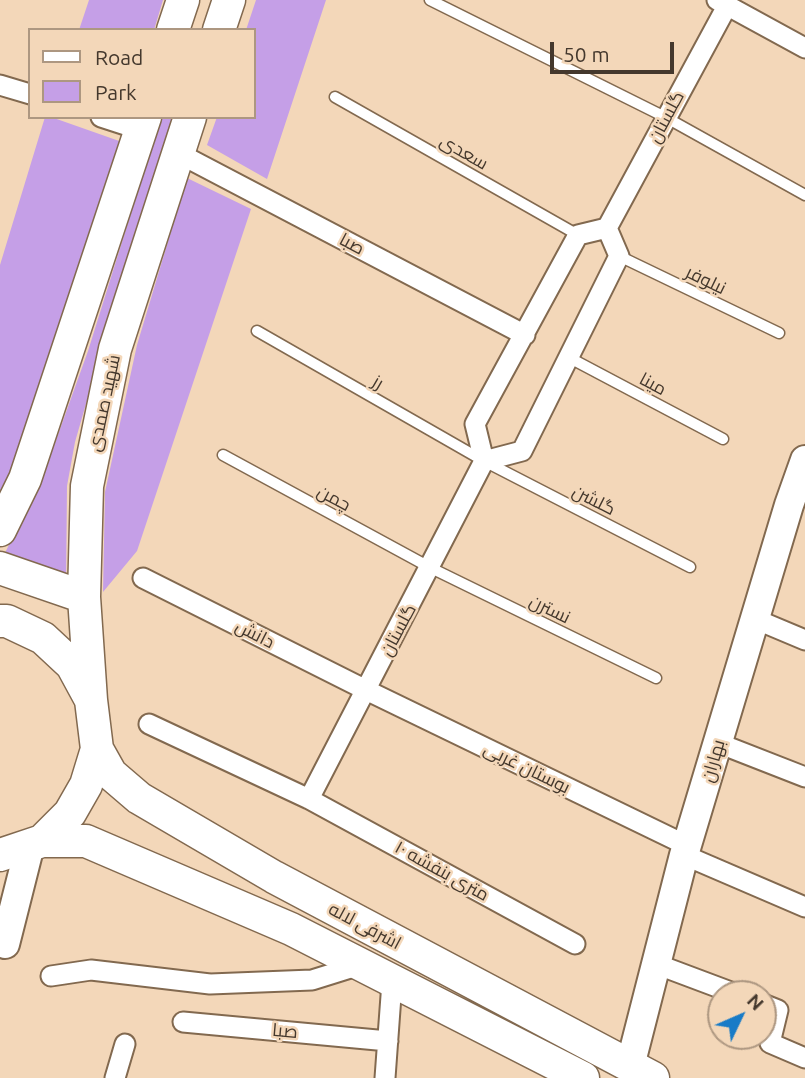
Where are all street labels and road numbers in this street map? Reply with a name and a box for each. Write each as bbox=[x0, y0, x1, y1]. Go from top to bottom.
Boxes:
street label: گلستان bbox=[643, 87, 689, 147]
street label: سعدی bbox=[436, 130, 492, 174]
street label: صبا bbox=[336, 229, 368, 259]
street label: نیلوفر bbox=[682, 261, 730, 299]
street label: شهید صمدی bbox=[83, 353, 125, 453]
street label: مینا bbox=[636, 368, 670, 400]
street label: رز bbox=[369, 370, 387, 394]
street label: چمن bbox=[314, 480, 354, 516]
street label: گلشن bbox=[569, 480, 619, 520]
street label: نسترن bbox=[526, 590, 574, 628]
street label: گلستان bbox=[375, 600, 421, 660]
street label: دانش bbox=[232, 615, 278, 653]
street label: بهاران bbox=[697, 737, 729, 785]
street label: بوستان غربی bbox=[480, 738, 574, 798]
street label: ۱۰ متری بنفشه bbox=[391, 836, 493, 906]
street label: اشرفی لاله bbox=[325, 898, 405, 954]
street label: صبا bbox=[271, 1019, 299, 1043]

